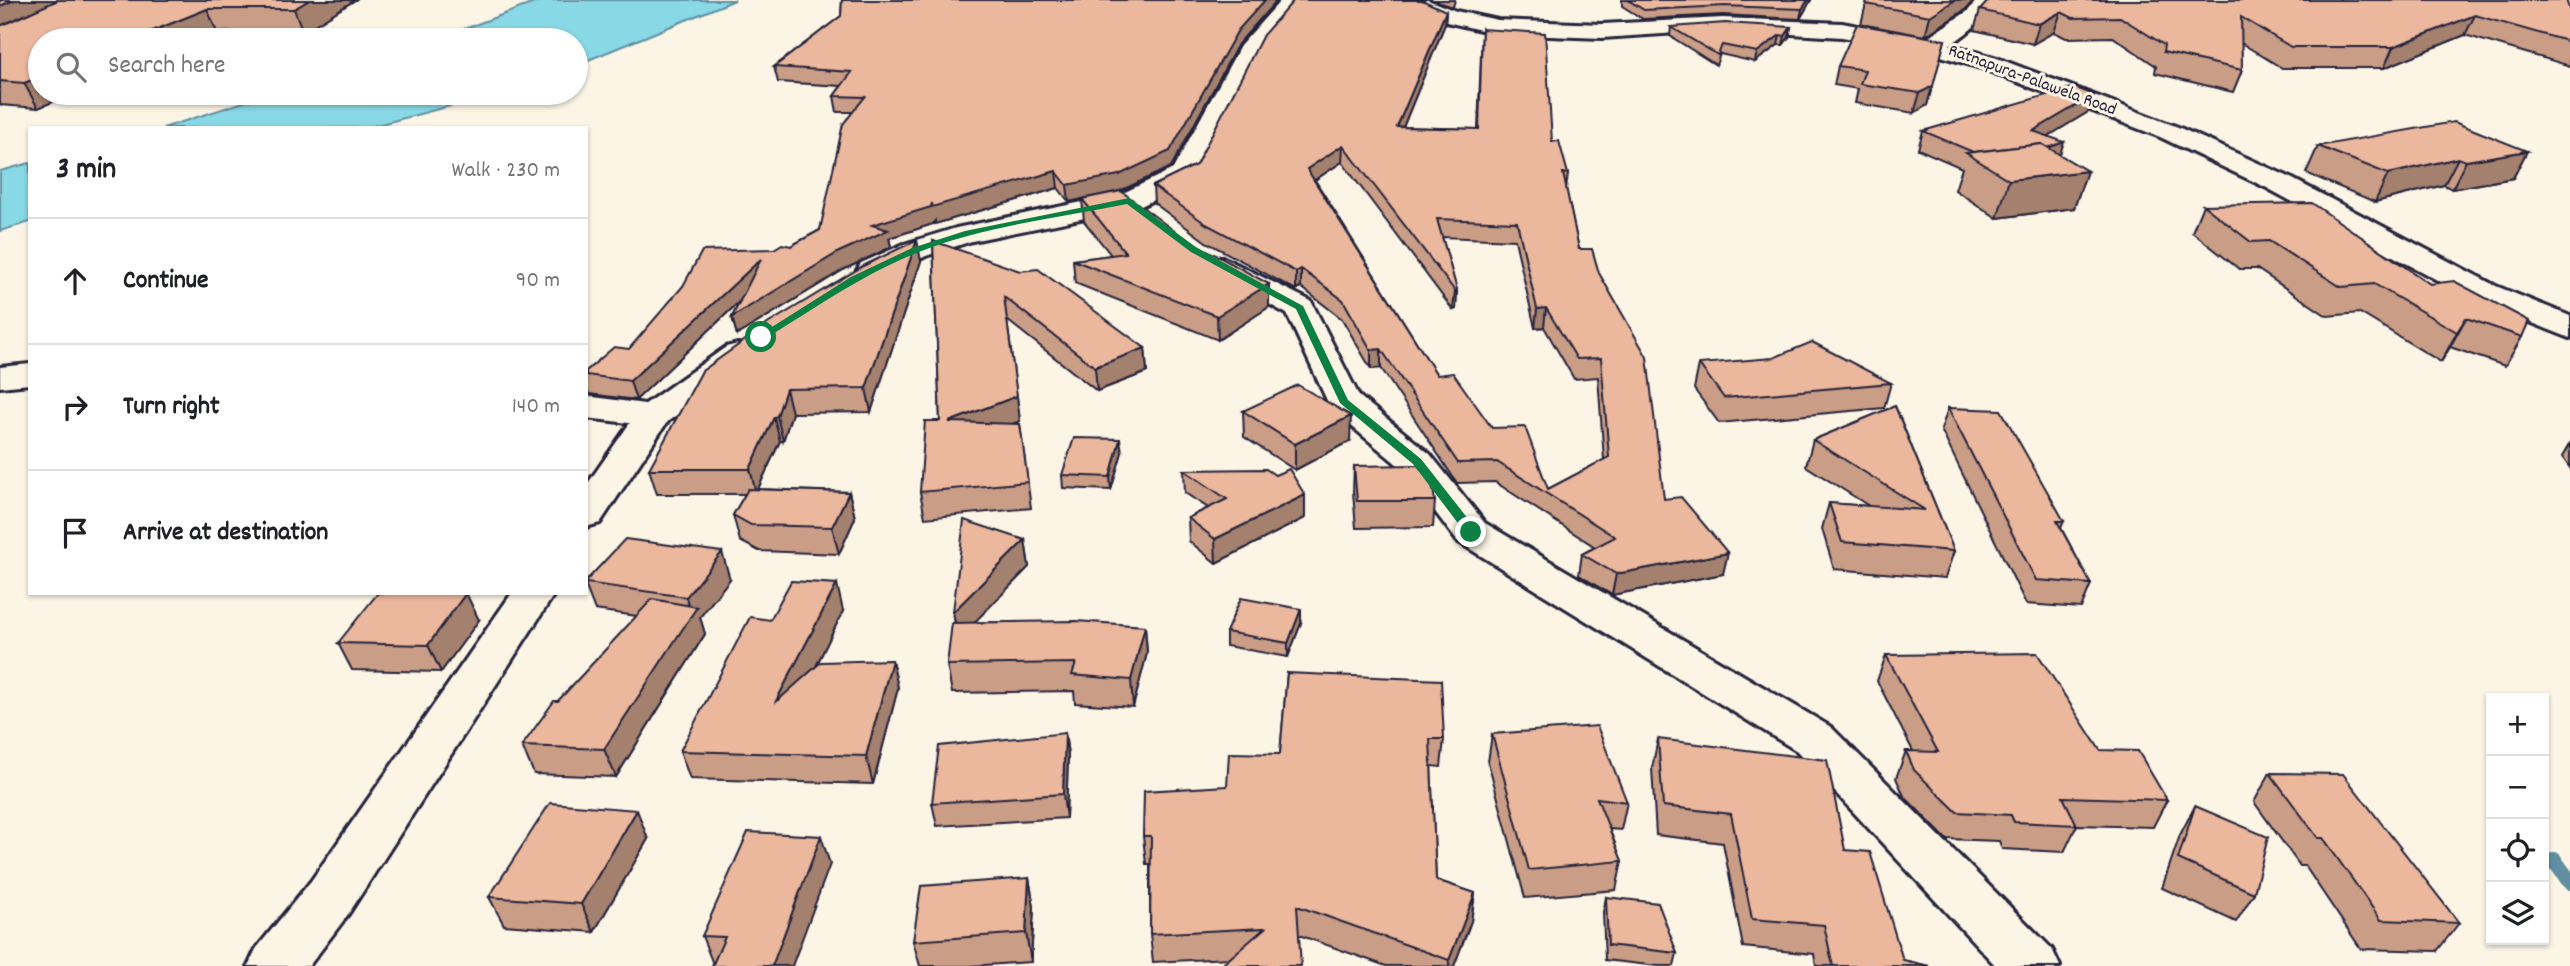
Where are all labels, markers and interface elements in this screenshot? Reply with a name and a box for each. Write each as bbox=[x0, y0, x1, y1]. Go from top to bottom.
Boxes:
search box bbox=[28, 28, 588, 105]
street label: Ratnapura-Palawela Road bbox=[1944, 39, 2120, 123]
icon: search bbox=[52, 48, 90, 86]
text: Search here bbox=[108, 48, 226, 85]
text: 3 min bbox=[56, 150, 116, 193]
text: Walk · 230 m bbox=[451, 155, 560, 188]
icon: ahead bbox=[56, 262, 94, 300]
text: Continue bbox=[123, 263, 208, 300]
text: 90 m bbox=[516, 265, 560, 298]
route start bbox=[745, 321, 776, 352]
icon: right bbox=[56, 388, 94, 426]
text: Turn right bbox=[123, 389, 220, 426]
text: 140 m bbox=[512, 391, 560, 424]
icon: arrive bbox=[56, 514, 94, 552]
text: Arrive at destination bbox=[123, 515, 328, 552]
route end bbox=[1455, 516, 1486, 547]
map controls bbox=[2486, 693, 2549, 945]
button: + bbox=[2486, 693, 2549, 756]
button: − bbox=[2486, 756, 2549, 819]
button: locate bbox=[2486, 819, 2549, 882]
button: layers bbox=[2486, 882, 2549, 945]

